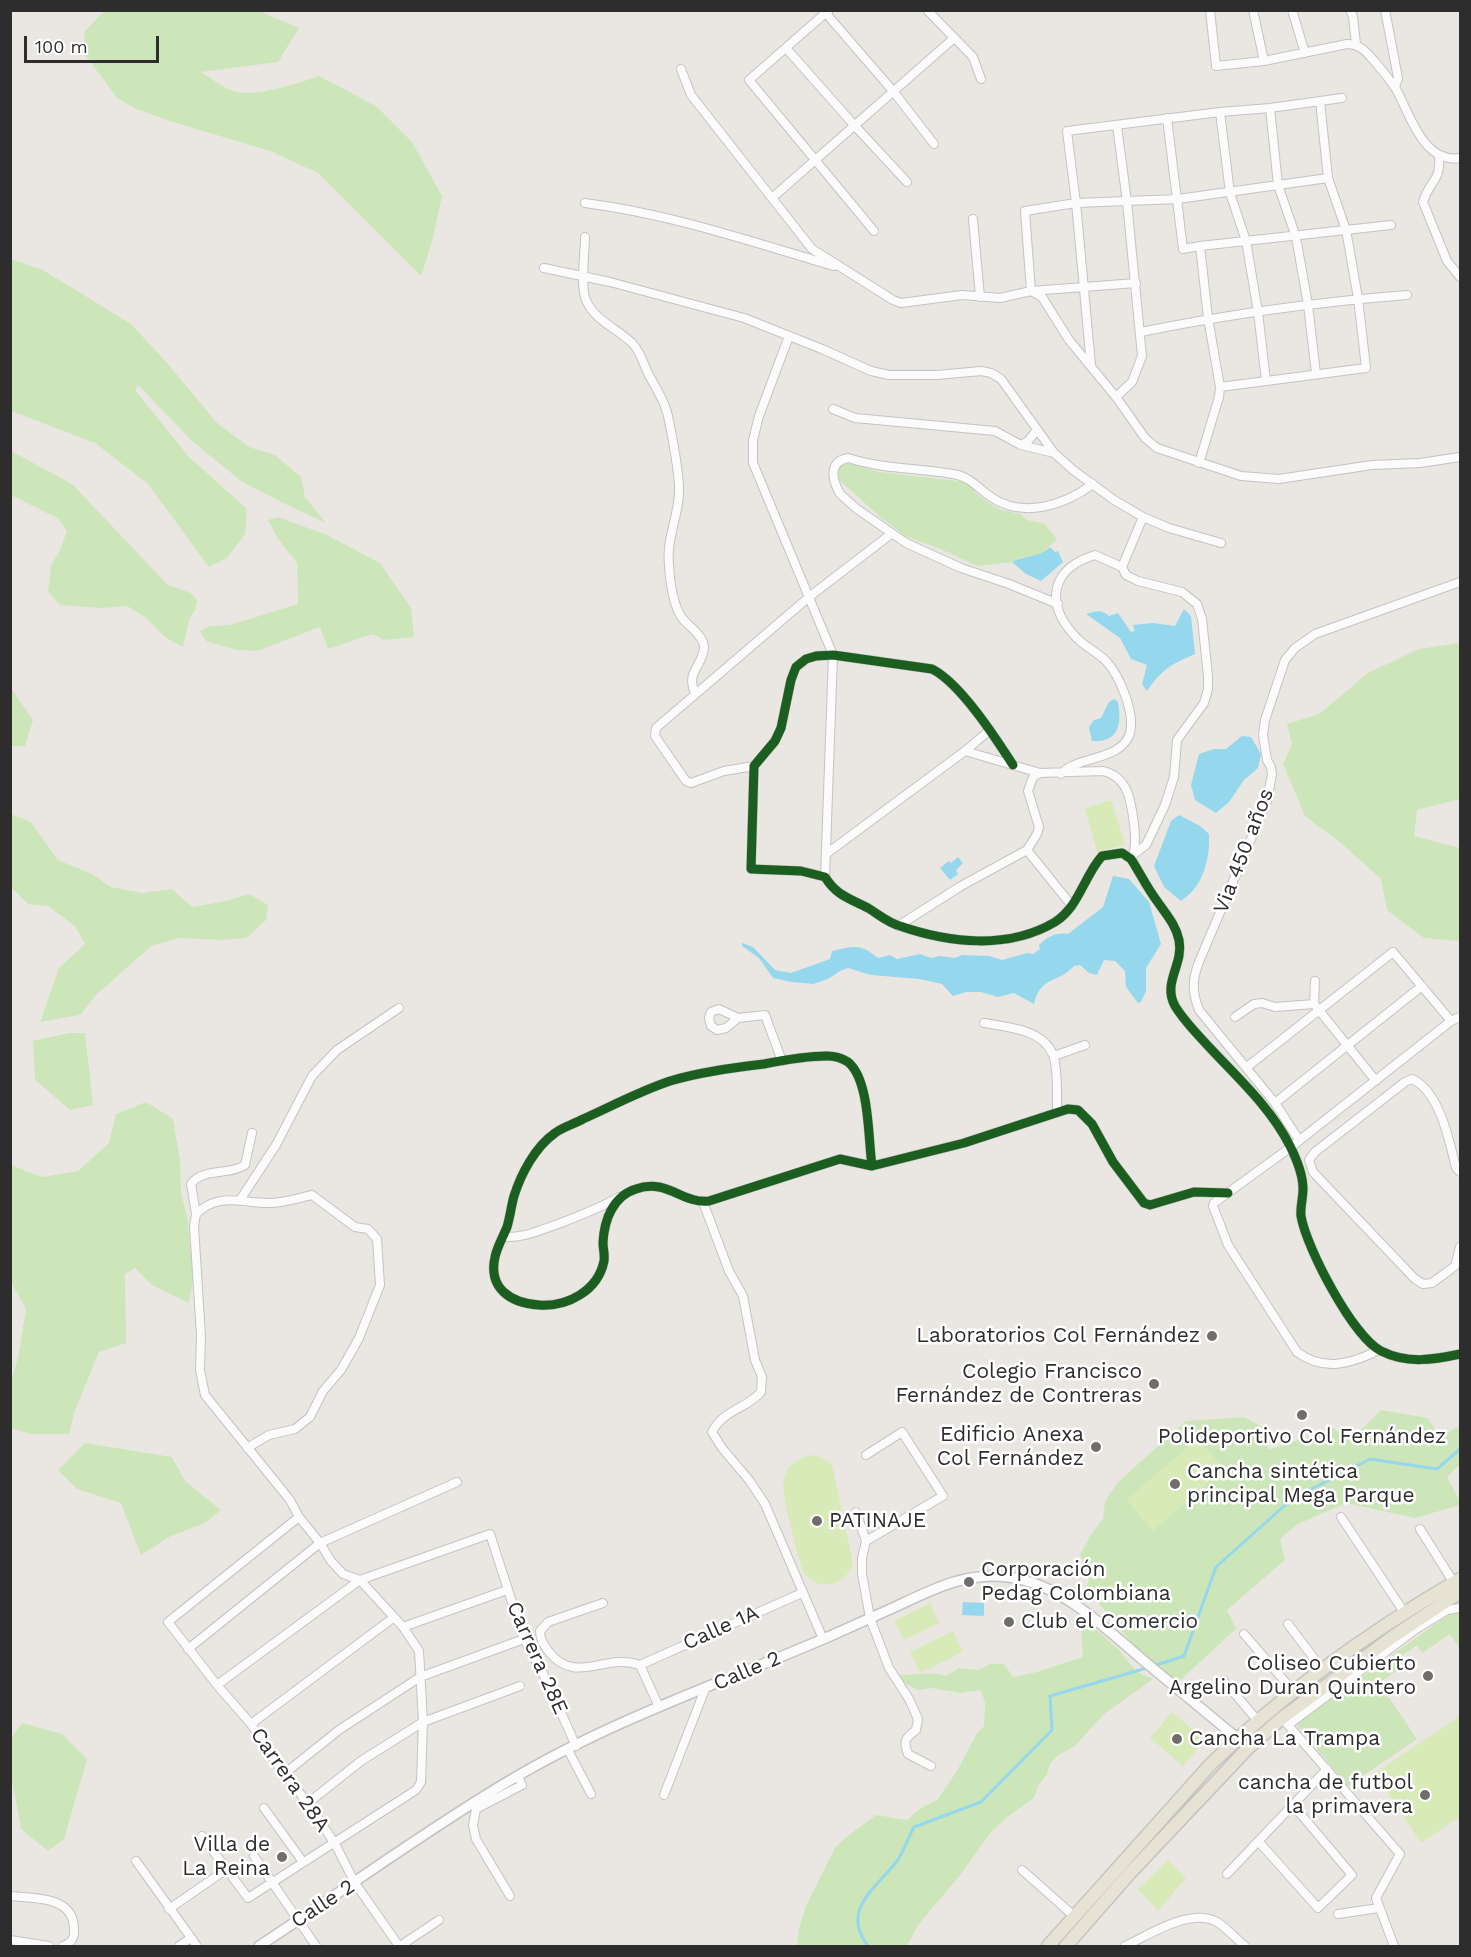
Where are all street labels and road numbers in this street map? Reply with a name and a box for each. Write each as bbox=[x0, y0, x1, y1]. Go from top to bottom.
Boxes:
street label: Via 450 años bbox=[1209, 785, 1279, 917]
street label: Carrera 28E bbox=[501, 1598, 573, 1718]
street label: Calle 1A bbox=[679, 1600, 763, 1656]
street label: Calle 2 bbox=[710, 1646, 784, 1696]
street label: Carrera 28A bbox=[245, 1723, 335, 1837]
street label: Calle 2 bbox=[287, 1874, 359, 1934]

